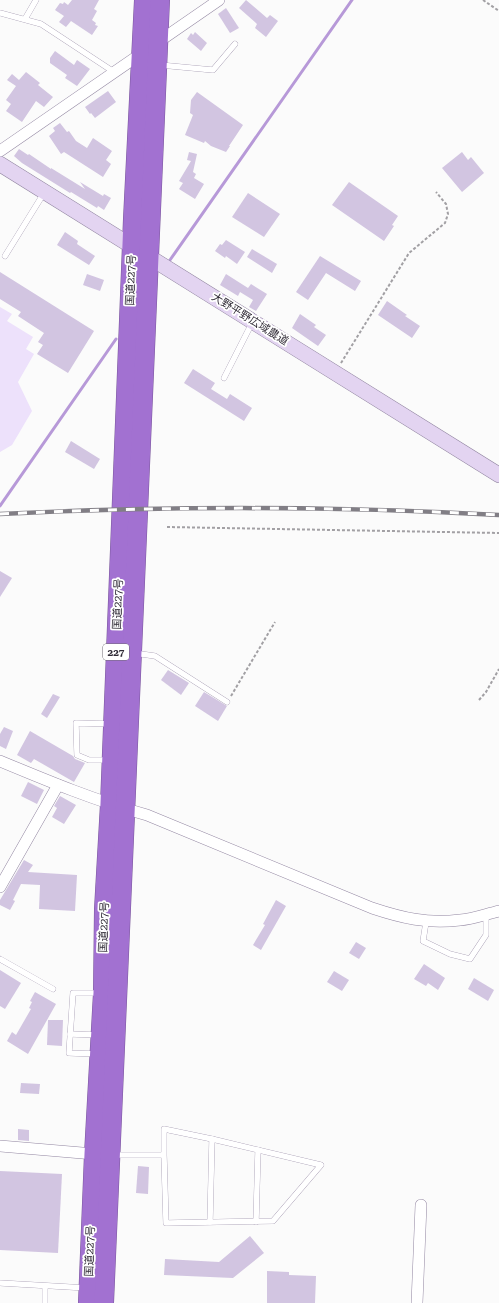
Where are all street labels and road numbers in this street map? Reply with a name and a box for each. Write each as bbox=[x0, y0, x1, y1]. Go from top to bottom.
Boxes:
street label: 国道227号 bbox=[124, 254, 138, 306]
street label: 大野平野広域農道 bbox=[209, 290, 291, 348]
street label: 国道227号 bbox=[111, 578, 125, 630]
road number: 227 bbox=[103, 644, 129, 660]
street label: 国道227号 bbox=[97, 901, 111, 953]
street label: 国道227号 bbox=[83, 1225, 97, 1277]

